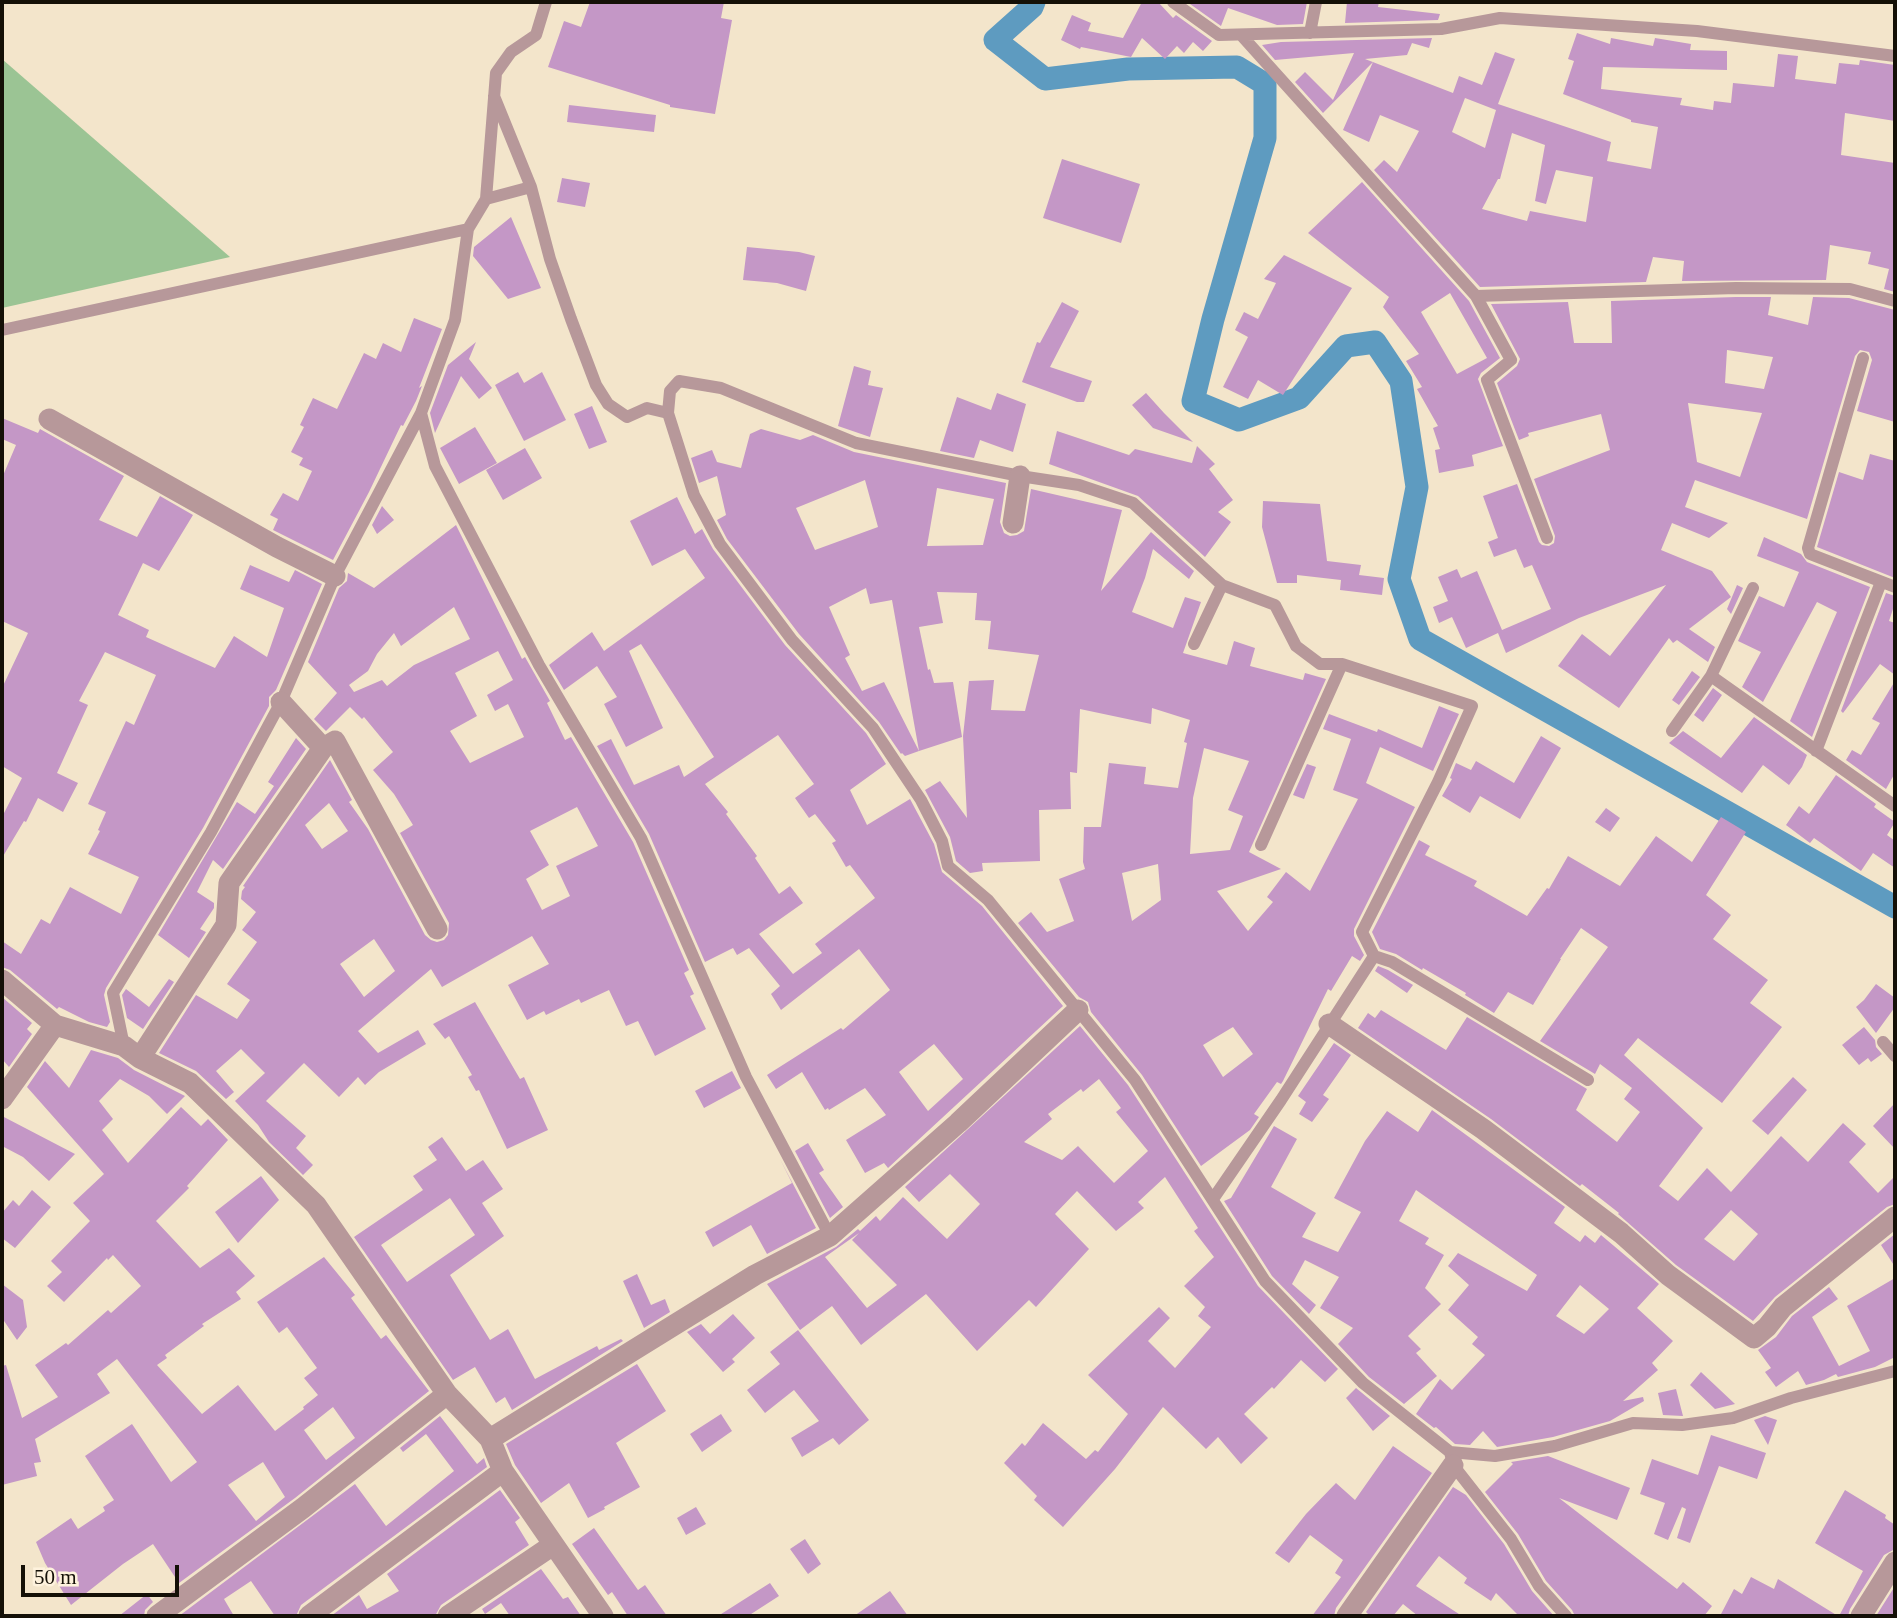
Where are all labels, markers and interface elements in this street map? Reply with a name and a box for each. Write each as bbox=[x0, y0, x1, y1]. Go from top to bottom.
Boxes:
scale bar bbox=[24, 1552, 182, 1596]
text: 50 m bbox=[34, 1565, 77, 1589]

